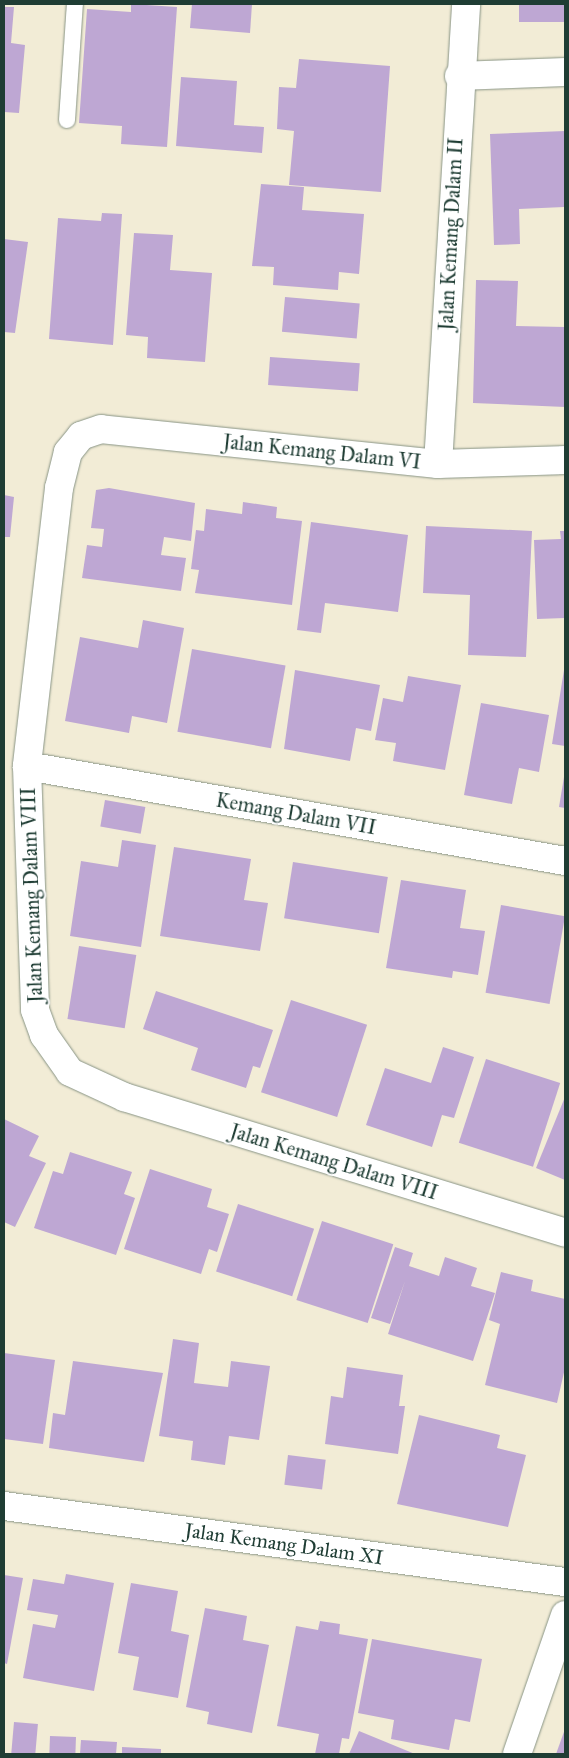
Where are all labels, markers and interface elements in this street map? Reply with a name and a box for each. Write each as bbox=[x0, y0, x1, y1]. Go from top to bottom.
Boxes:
street label: Jalan Kemang Dalam II bbox=[434, 137, 468, 331]
street label: Jalan Kemang Dalam VI bbox=[222, 430, 422, 474]
street label: Jalan Kemang Dalam VIII bbox=[16, 787, 48, 1003]
street label: Kemang Dalam VII bbox=[214, 788, 378, 840]
street label: Jalan Kemang Dalam VIII bbox=[227, 1119, 441, 1205]
street label: Jalan Kemang Dalam XI bbox=[183, 1518, 385, 1570]

